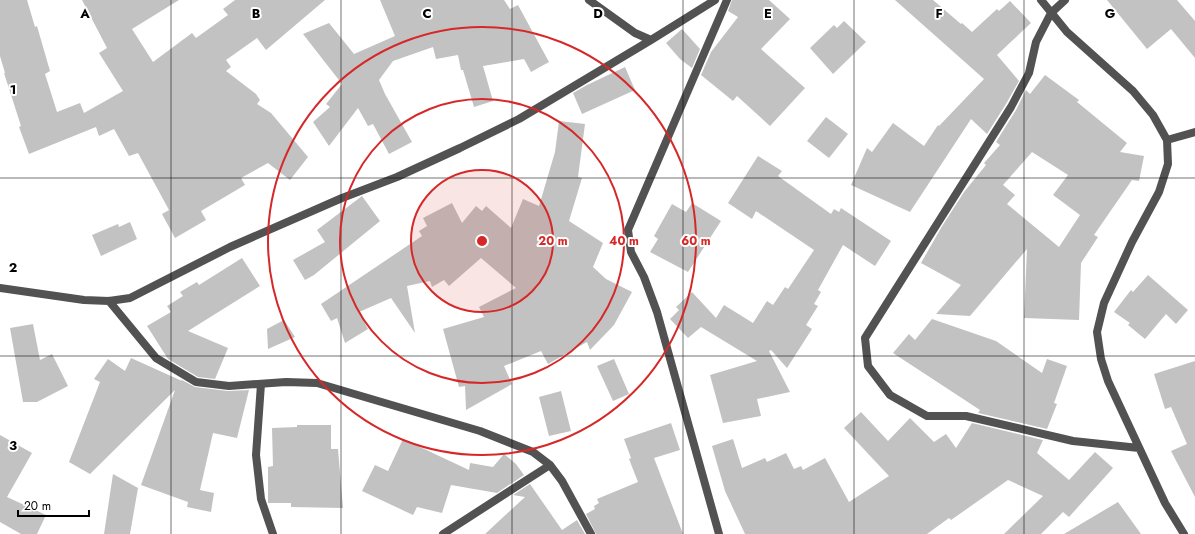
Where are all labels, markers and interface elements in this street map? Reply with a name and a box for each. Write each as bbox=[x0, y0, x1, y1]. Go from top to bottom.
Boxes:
text: A bbox=[79, 4, 90, 23]
text: B bbox=[252, 4, 261, 23]
text: C bbox=[422, 4, 432, 23]
text: D bbox=[593, 4, 603, 23]
text: E bbox=[764, 4, 772, 23]
text: F bbox=[935, 4, 943, 23]
text: G bbox=[1105, 4, 1116, 23]
text: 1 bbox=[10, 80, 16, 99]
text: 20 m bbox=[538, 232, 568, 250]
text: 40 m bbox=[609, 232, 639, 250]
text: 60 m bbox=[681, 232, 711, 250]
centre of rings bbox=[475, 234, 489, 248]
text: 2 bbox=[9, 258, 17, 277]
text: 3 bbox=[9, 436, 17, 455]
scale bar bbox=[18, 492, 89, 518]
text: 20 m bbox=[24, 497, 51, 515]

